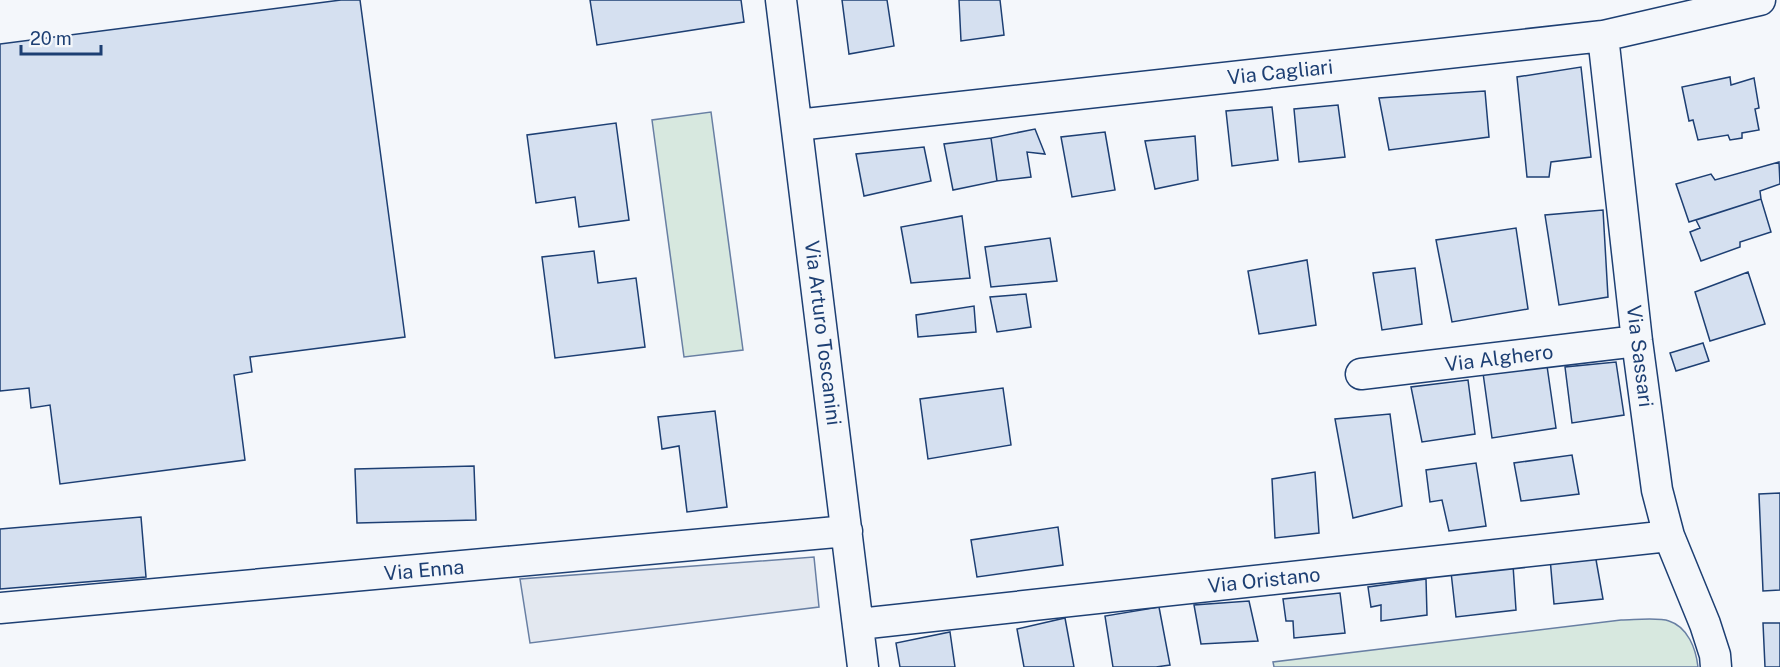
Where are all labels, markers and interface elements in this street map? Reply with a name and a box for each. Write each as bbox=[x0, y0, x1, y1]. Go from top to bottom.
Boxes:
scale bar bbox=[21, 18, 100, 56]
text: 20 m bbox=[30, 28, 72, 49]
street label: Via Cagliari bbox=[1226, 55, 1334, 89]
street label: Via Arturo Toscanini bbox=[800, 239, 846, 427]
street label: Via Sassari bbox=[1622, 304, 1658, 408]
street label: Via Alghero bbox=[1443, 339, 1555, 377]
street label: Via Enna bbox=[383, 555, 465, 585]
street label: Via Oristano bbox=[1206, 562, 1322, 598]

